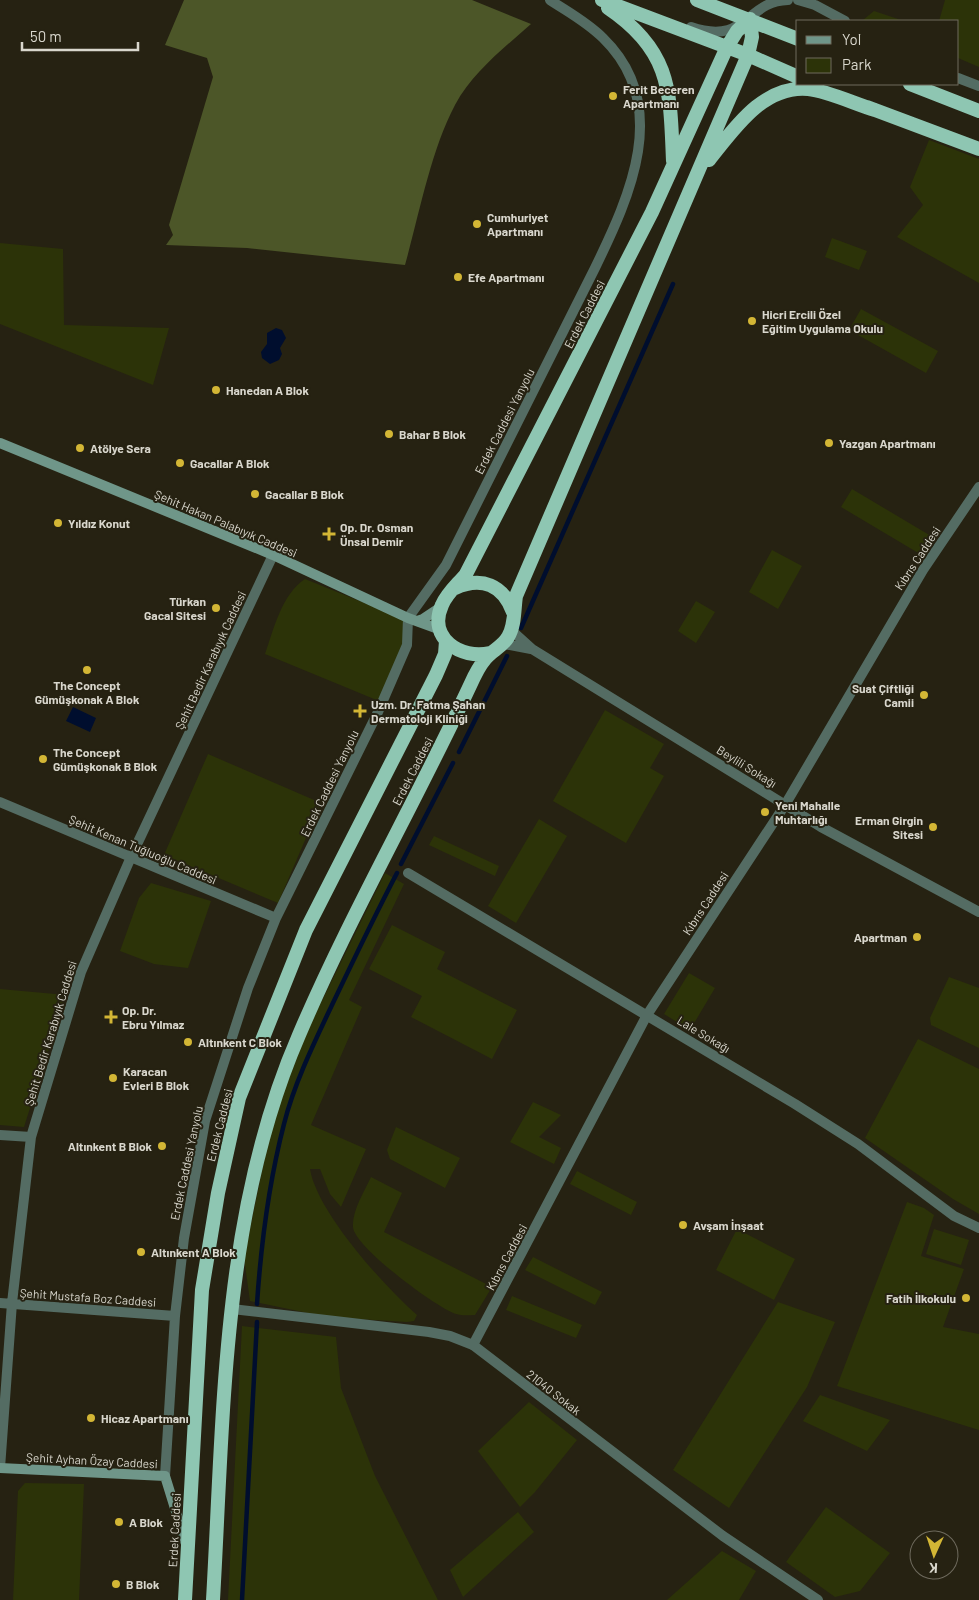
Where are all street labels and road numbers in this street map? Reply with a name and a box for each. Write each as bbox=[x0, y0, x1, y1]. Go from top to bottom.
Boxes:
street label: Erdek Caddesi bbox=[561, 278, 607, 350]
street label: Erdek Caddesi Yanyolu bbox=[471, 366, 537, 476]
street label: Şehit Hakan Palabıyık Caddesi bbox=[152, 487, 300, 559]
street label: Kıbrıs Caddesi bbox=[891, 524, 943, 592]
street label: Şehit Bedir Karabıyık Caddesi bbox=[172, 589, 248, 731]
street label: Erdek Caddesi Yanyolu bbox=[297, 727, 361, 839]
street label: Erdek Caddesi bbox=[389, 735, 435, 807]
street label: Beylili Sokağı bbox=[714, 742, 780, 790]
street label: Şehit Kenan Tuğluoğlu Caddesi bbox=[67, 811, 219, 887]
street label: Kıbrıs Caddesi bbox=[679, 869, 731, 937]
street label: Şehit Bedir Karabıyık Caddesi bbox=[21, 959, 79, 1107]
street label: Lale Sokağı bbox=[675, 1013, 733, 1055]
street label: Erdek Caddesi bbox=[203, 1087, 235, 1163]
street label: Erdek Caddesi Yanyolu bbox=[167, 1104, 205, 1222]
street label: Kıbrıs Caddesi bbox=[483, 1221, 529, 1293]
street label: Şehit Mustafa Boz Caddesi bbox=[19, 1285, 157, 1309]
street label: 21040 Sokak bbox=[524, 1367, 584, 1417]
street label: Şehit Ayhan Özay Caddesi bbox=[26, 1450, 158, 1470]
street label: Erdek Caddesi bbox=[165, 1492, 183, 1568]

